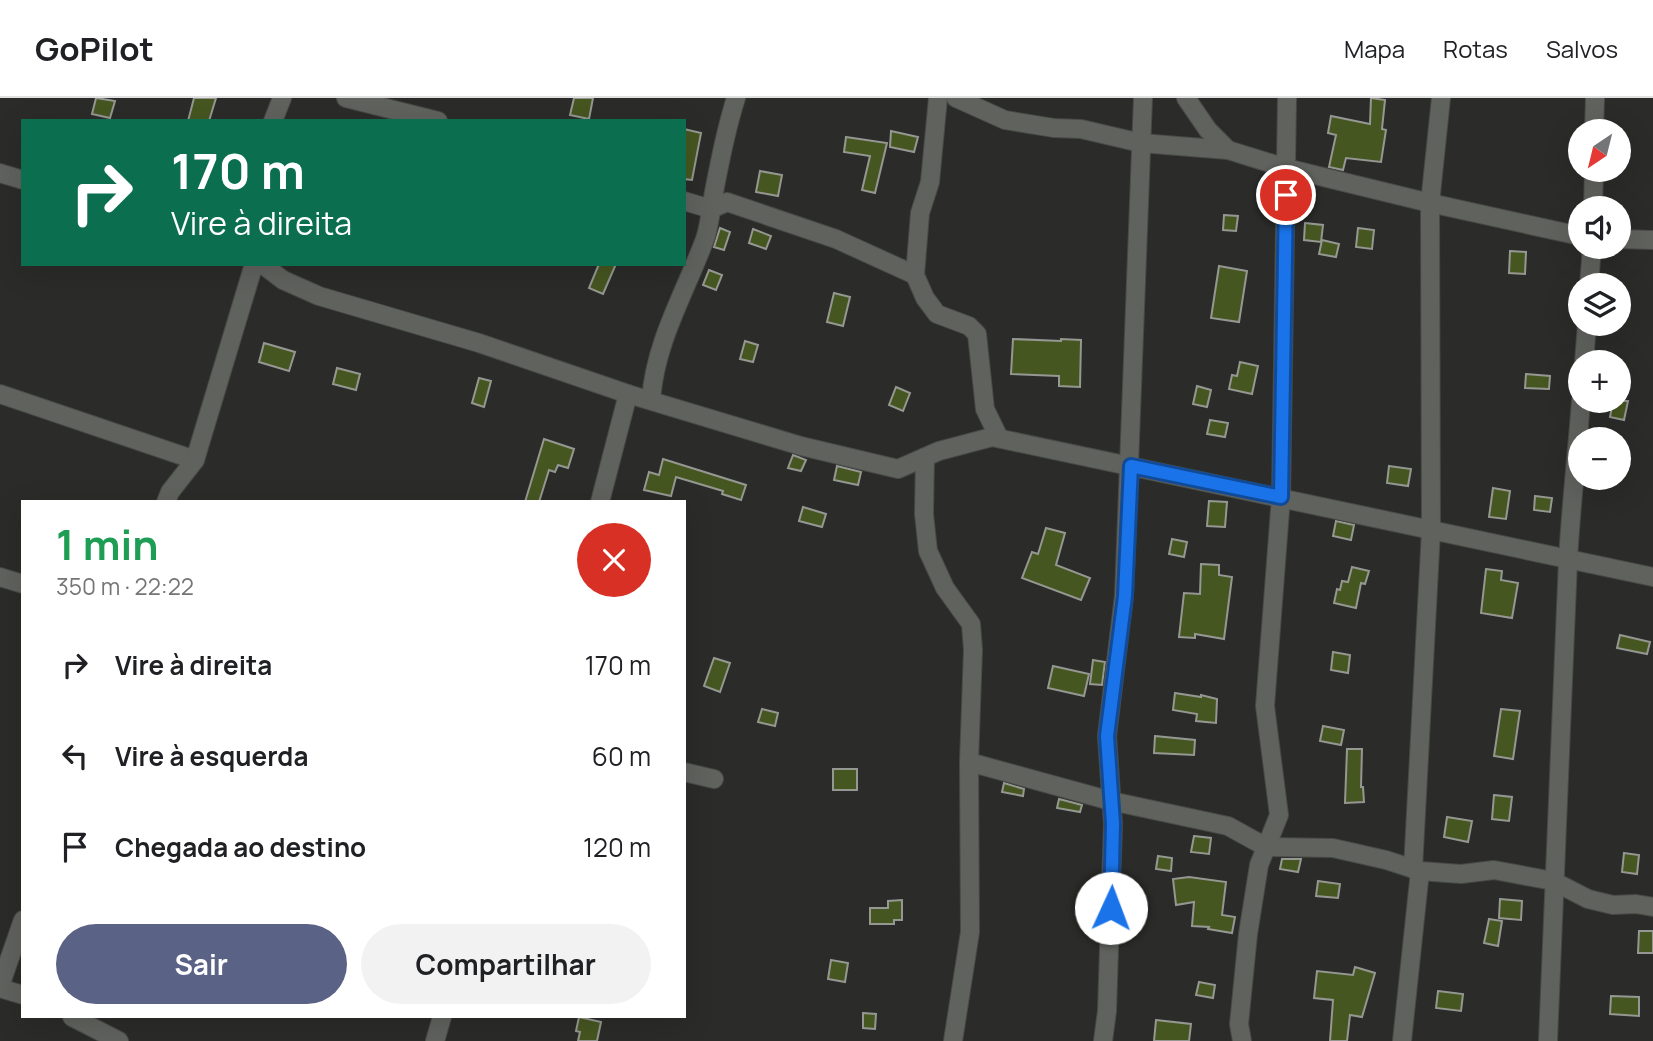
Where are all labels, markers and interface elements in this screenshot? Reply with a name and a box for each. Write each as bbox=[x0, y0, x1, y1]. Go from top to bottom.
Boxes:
text: GoPilot bbox=[35, 26, 154, 71]
text: Mapa bbox=[1344, 32, 1405, 65]
text: Rotas bbox=[1443, 32, 1508, 65]
text: Salvos bbox=[1546, 32, 1618, 65]
north arrow bbox=[1568, 119, 1631, 182]
map controls bbox=[1568, 119, 1631, 490]
text: 170 m bbox=[171, 137, 305, 204]
icon: right bbox=[56, 147, 147, 238]
pin bbox=[1256, 165, 1316, 225]
icon: arrive bbox=[1267, 176, 1305, 214]
button: sound bbox=[1568, 196, 1631, 259]
text: Vire à direita bbox=[171, 201, 352, 245]
button: layers bbox=[1568, 273, 1631, 336]
button: + bbox=[1568, 350, 1631, 413]
button: − bbox=[1568, 427, 1631, 490]
text: 1 min bbox=[56, 515, 159, 573]
button: close bbox=[577, 523, 651, 597]
text: 350 m · 22:22 bbox=[56, 570, 194, 602]
icon: right bbox=[56, 646, 94, 684]
text: Vire à direita bbox=[115, 647, 272, 683]
text: 170 m bbox=[585, 647, 651, 683]
icon: left bbox=[56, 737, 94, 775]
text: Vire à esquerda bbox=[115, 738, 308, 774]
text: 60 m bbox=[592, 738, 651, 774]
icon: arrive bbox=[56, 828, 94, 866]
text: Chegada ao destino bbox=[115, 829, 366, 865]
text: 120 m bbox=[583, 829, 651, 865]
position arrow bbox=[1074, 871, 1148, 945]
button: Sair bbox=[56, 924, 347, 1004]
button: Compartilhar bbox=[361, 924, 651, 1004]

